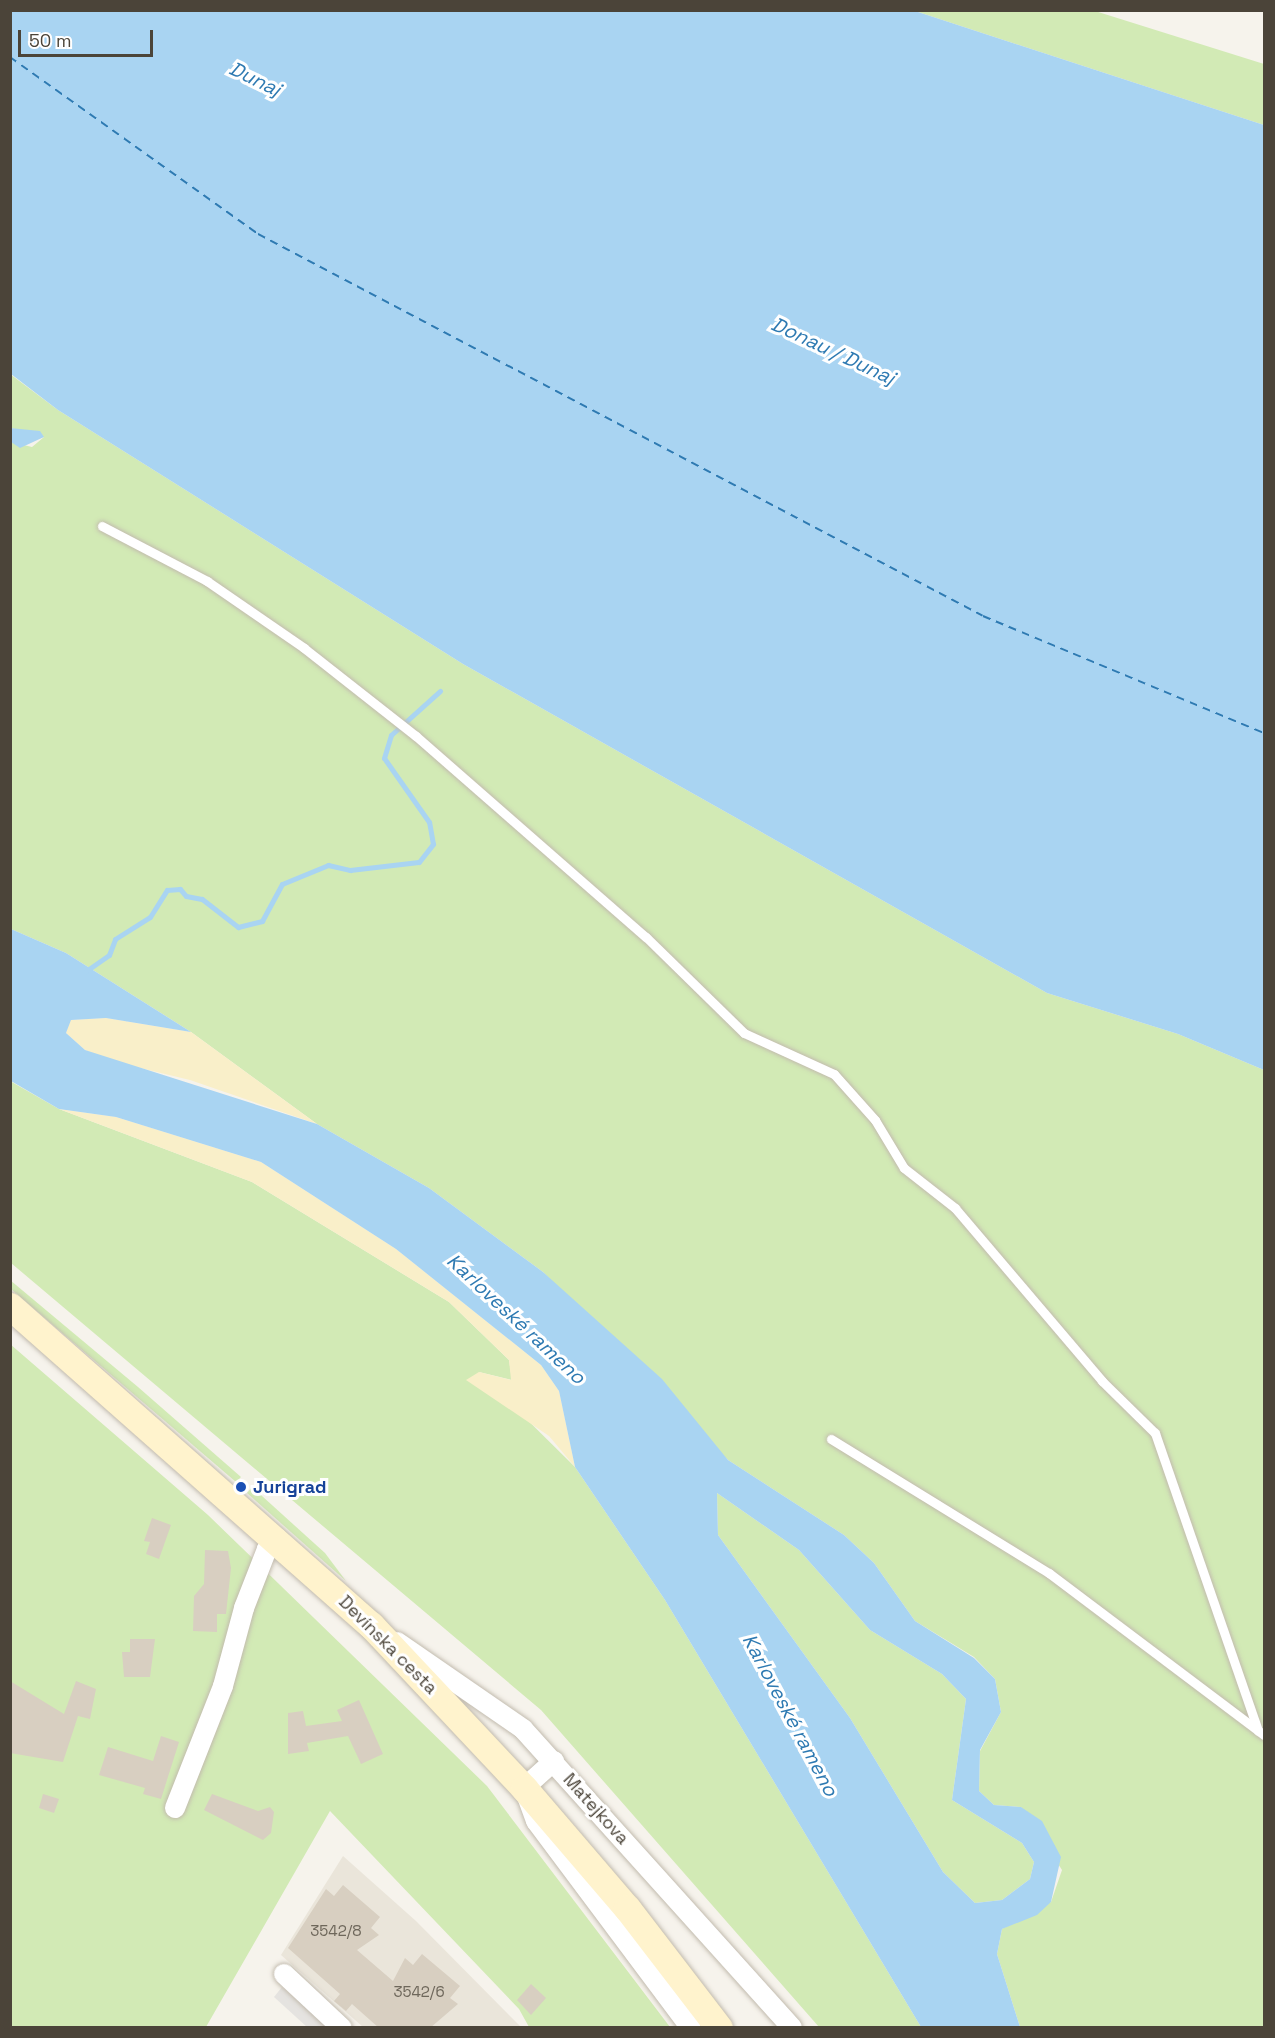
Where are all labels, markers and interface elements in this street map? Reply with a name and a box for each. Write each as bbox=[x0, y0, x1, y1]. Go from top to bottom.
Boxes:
scale bar bbox=[21, 18, 156, 56]
text: 50 m bbox=[29, 29, 71, 52]
water label: Dunaj bbox=[225, 56, 285, 102]
water label: Donau / Dunaj bbox=[768, 312, 898, 390]
water label: Karloveské rameno bbox=[442, 1249, 590, 1389]
place label: Jurigrad bbox=[253, 1476, 326, 1498]
marker: Jurigrad bbox=[234, 1480, 248, 1494]
street label: Devínska cesta bbox=[334, 1591, 442, 1699]
water label: Karloveské rameno bbox=[737, 1630, 843, 1800]
street label: Matejkova bbox=[558, 1769, 634, 1849]
house number: 3542/8 bbox=[310, 1922, 362, 1940]
house number: 3542/6 bbox=[393, 1983, 445, 2001]

